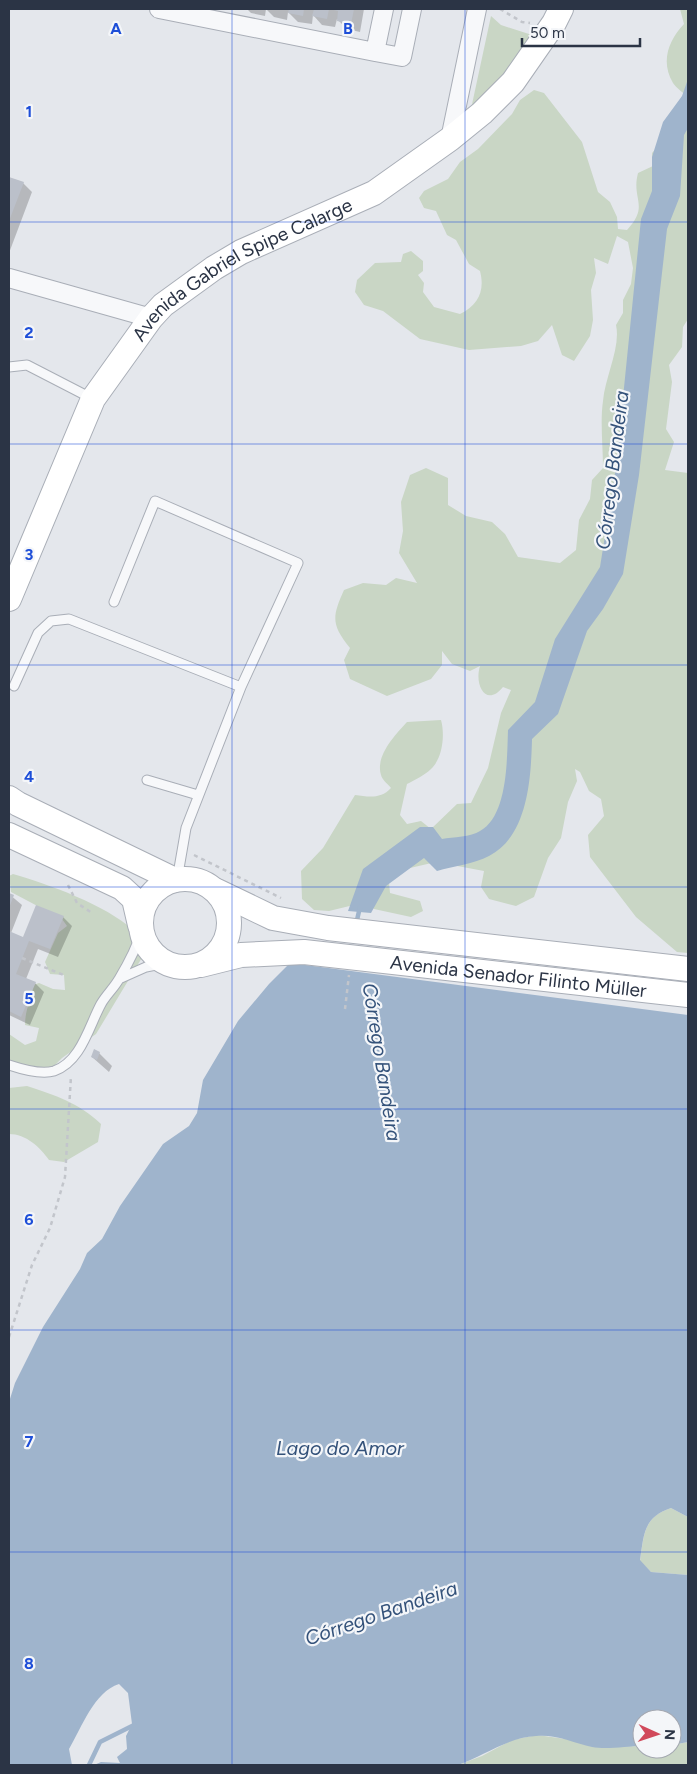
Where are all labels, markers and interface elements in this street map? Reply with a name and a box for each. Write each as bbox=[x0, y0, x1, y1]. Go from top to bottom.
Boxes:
scale bar bbox=[522, 15, 640, 47]
text: A bbox=[110, 19, 122, 38]
text: B bbox=[343, 19, 353, 38]
text: 50 m bbox=[530, 24, 565, 42]
text: 1 bbox=[26, 102, 32, 121]
street label: Avenida Gabriel Spipe Calarge bbox=[127, 193, 356, 345]
text: 2 bbox=[24, 323, 34, 342]
water label: Córrego Bandeira bbox=[590, 389, 634, 551]
text: 3 bbox=[25, 545, 34, 564]
text: 4 bbox=[24, 767, 34, 786]
street label: Avenida Senador Filinto Müller bbox=[389, 950, 648, 1002]
water label: Córrego Bandeira bbox=[358, 981, 406, 1143]
text: 5 bbox=[24, 989, 34, 1008]
text: 6 bbox=[24, 1210, 34, 1229]
text: 7 bbox=[25, 1432, 34, 1451]
water label: Lago do Amor bbox=[276, 1436, 405, 1460]
water label: Córrego Bandeira bbox=[302, 1576, 461, 1650]
text: 8 bbox=[24, 1654, 34, 1673]
north arrow bbox=[632, 1709, 682, 1759]
text: N bbox=[661, 1729, 678, 1741]

